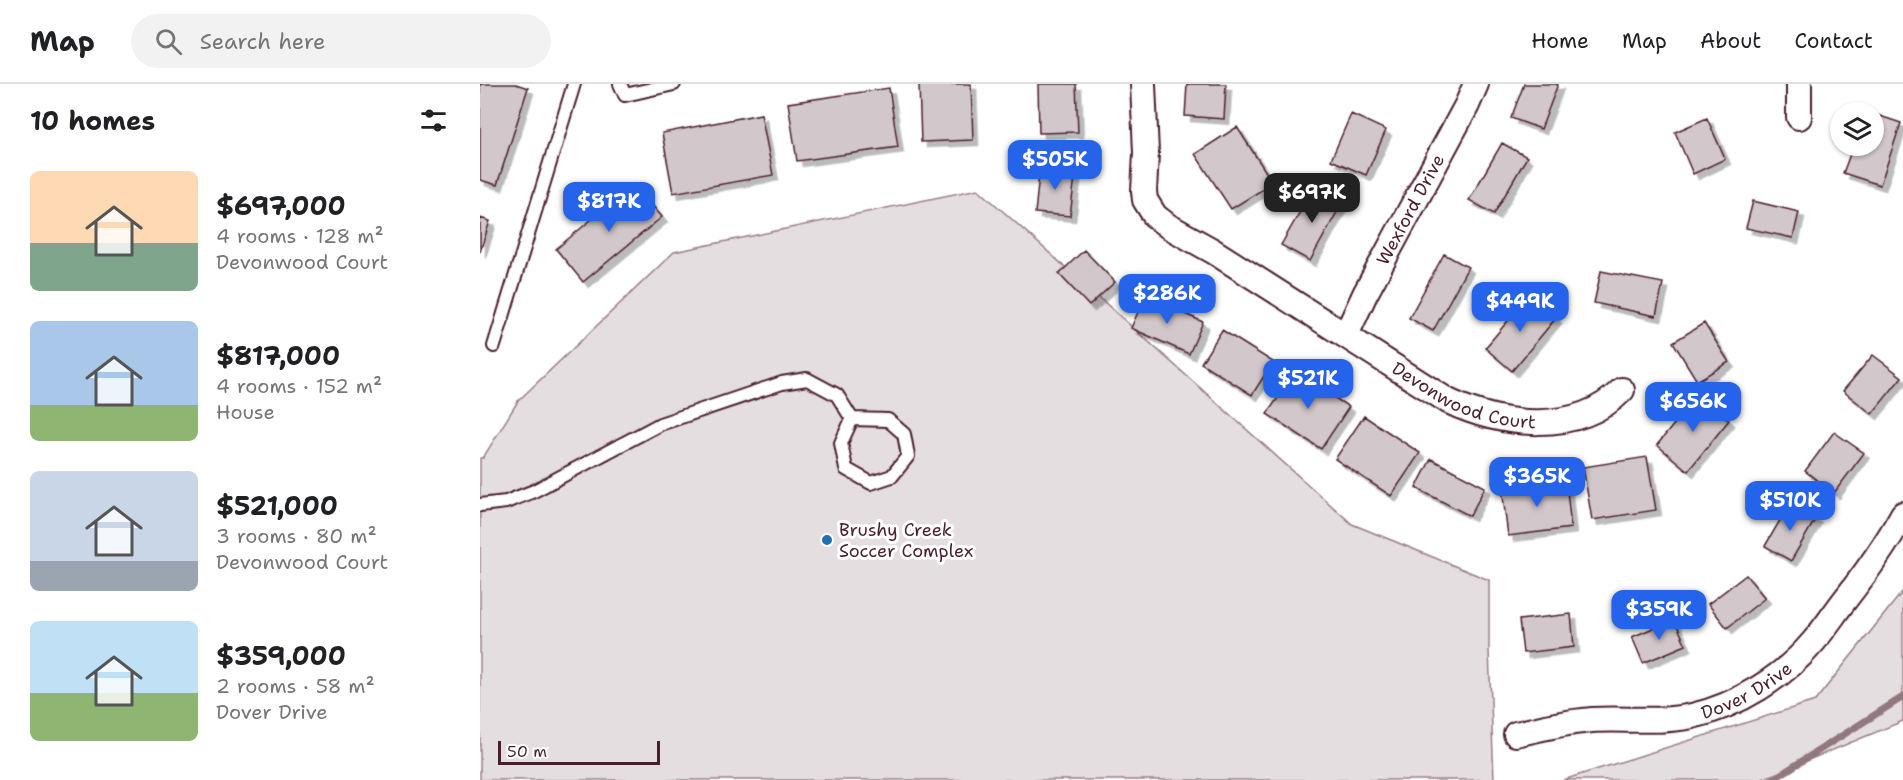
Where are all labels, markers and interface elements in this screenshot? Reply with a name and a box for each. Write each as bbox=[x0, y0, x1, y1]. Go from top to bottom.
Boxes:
search box bbox=[131, 14, 551, 68]
text: Map bbox=[30, 22, 95, 60]
icon: search bbox=[152, 25, 185, 58]
text: Search here bbox=[200, 27, 325, 56]
text: Home bbox=[1531, 27, 1589, 55]
text: Map bbox=[1622, 27, 1667, 55]
text: About bbox=[1700, 27, 1761, 55]
text: Contact bbox=[1794, 27, 1873, 55]
map controls bbox=[1830, 102, 1884, 156]
button: layers bbox=[1830, 102, 1884, 156]
text: 10 homes bbox=[30, 103, 155, 138]
icon: filters bbox=[417, 104, 450, 137]
pin: $505K bbox=[1013, 140, 1097, 191]
text: $505K bbox=[1022, 146, 1088, 172]
street label: Wexford Drive bbox=[1371, 150, 1450, 269]
pin: $697K bbox=[1270, 173, 1354, 224]
text: $697K bbox=[1278, 179, 1346, 205]
pin: $817K bbox=[567, 182, 651, 233]
text: $697,000 bbox=[216, 188, 346, 223]
text: $817K bbox=[577, 188, 641, 214]
icon: home bbox=[78, 195, 150, 267]
text: 4 rooms · 128 m² bbox=[216, 223, 384, 249]
text: Devonwood Court bbox=[216, 249, 388, 275]
pin: $286K bbox=[1125, 274, 1209, 325]
text: $286K bbox=[1133, 280, 1201, 306]
pin: $449K bbox=[1478, 282, 1562, 333]
text: $449K bbox=[1486, 288, 1554, 314]
text: $817,000 bbox=[216, 338, 340, 373]
icon: home bbox=[78, 345, 150, 417]
street label: Devonwood Court bbox=[1387, 356, 1536, 434]
pin: $521K bbox=[1266, 359, 1350, 410]
text: $521K bbox=[1277, 365, 1339, 391]
text: 4 rooms · 152 m² bbox=[216, 373, 382, 399]
pin: $656K bbox=[1651, 382, 1735, 433]
text: $656K bbox=[1659, 388, 1727, 414]
text: House bbox=[216, 399, 275, 425]
pin: $365K bbox=[1495, 457, 1579, 508]
text: $365K bbox=[1503, 463, 1571, 489]
pin: $510K bbox=[1748, 481, 1832, 532]
text: $510K bbox=[1759, 487, 1821, 513]
text: $521,000 bbox=[216, 488, 338, 523]
icon: home bbox=[78, 495, 150, 567]
place label: Brushy Creek Soccer Complex bbox=[839, 518, 973, 563]
text: 3 rooms · 80 m² bbox=[216, 523, 377, 549]
marker: Brushy Creek Soccer Complex bbox=[820, 533, 834, 547]
text: Devonwood Court bbox=[216, 549, 388, 575]
pin: $359K bbox=[1617, 590, 1701, 641]
text: $359K bbox=[1625, 596, 1693, 622]
text: $359,000 bbox=[216, 638, 346, 673]
icon: home bbox=[78, 645, 150, 717]
street label: Dover Drive bbox=[1698, 657, 1797, 725]
text: 2 rooms · 58 m² bbox=[216, 673, 375, 699]
text: Dover Drive bbox=[216, 699, 328, 725]
scale bar bbox=[498, 738, 660, 766]
text: 50 m bbox=[507, 741, 547, 762]

